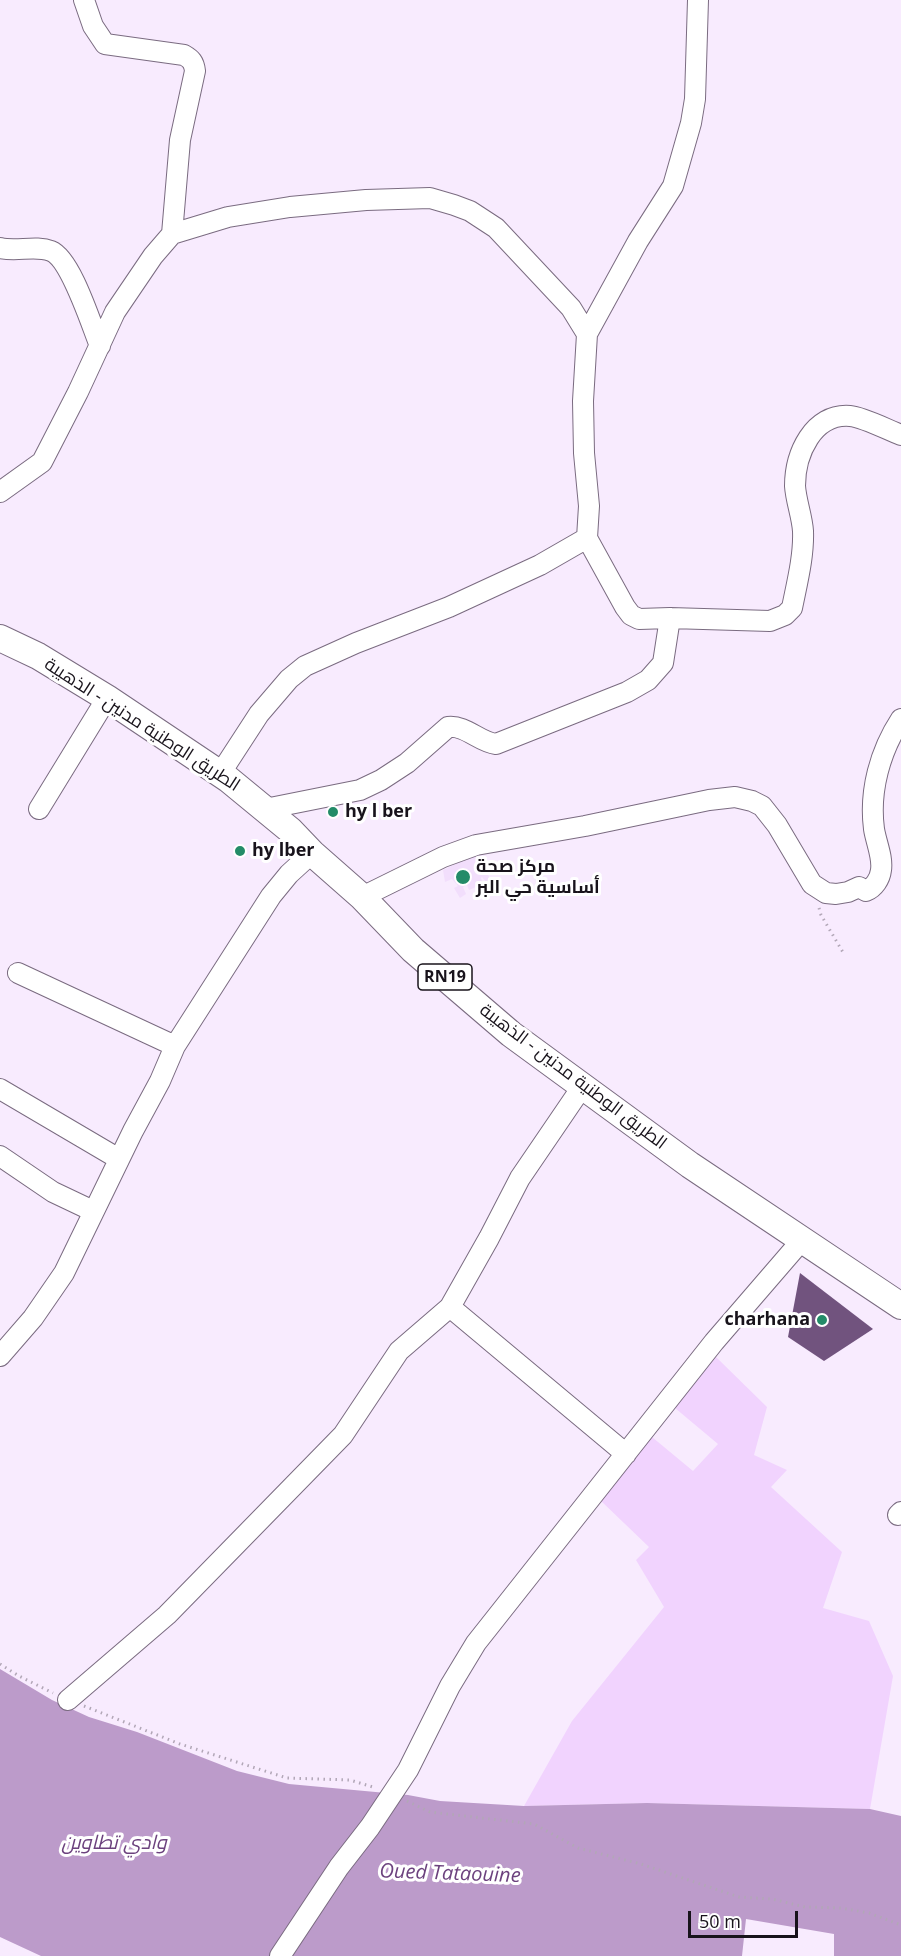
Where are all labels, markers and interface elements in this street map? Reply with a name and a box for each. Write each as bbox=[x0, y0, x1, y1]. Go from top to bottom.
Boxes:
street label: الطريق الوطنية مدنين - الذهيبة bbox=[40, 654, 244, 796]
place label: hy l ber bbox=[345, 801, 412, 823]
marker: hy l ber bbox=[326, 805, 340, 819]
place label: hy lber bbox=[252, 840, 314, 862]
marker: hy lber bbox=[233, 844, 247, 858]
place label: مركز صحة أساسية حي البر bbox=[476, 856, 600, 898]
marker: مركز صحة أساسية حي البر bbox=[454, 868, 472, 886]
road number: RN19 bbox=[418, 964, 472, 990]
street label: الطريق الوطنية مدنين - الذهيبة bbox=[475, 1000, 671, 1154]
place label: charhana bbox=[724, 1309, 810, 1331]
marker: charhana bbox=[815, 1313, 829, 1327]
water label: وادي تطاوين bbox=[61, 1831, 167, 1855]
water label: Oued Tataouine bbox=[379, 1860, 521, 1888]
scale bar bbox=[691, 1899, 800, 1937]
text: 50 m bbox=[699, 1909, 741, 1933]

